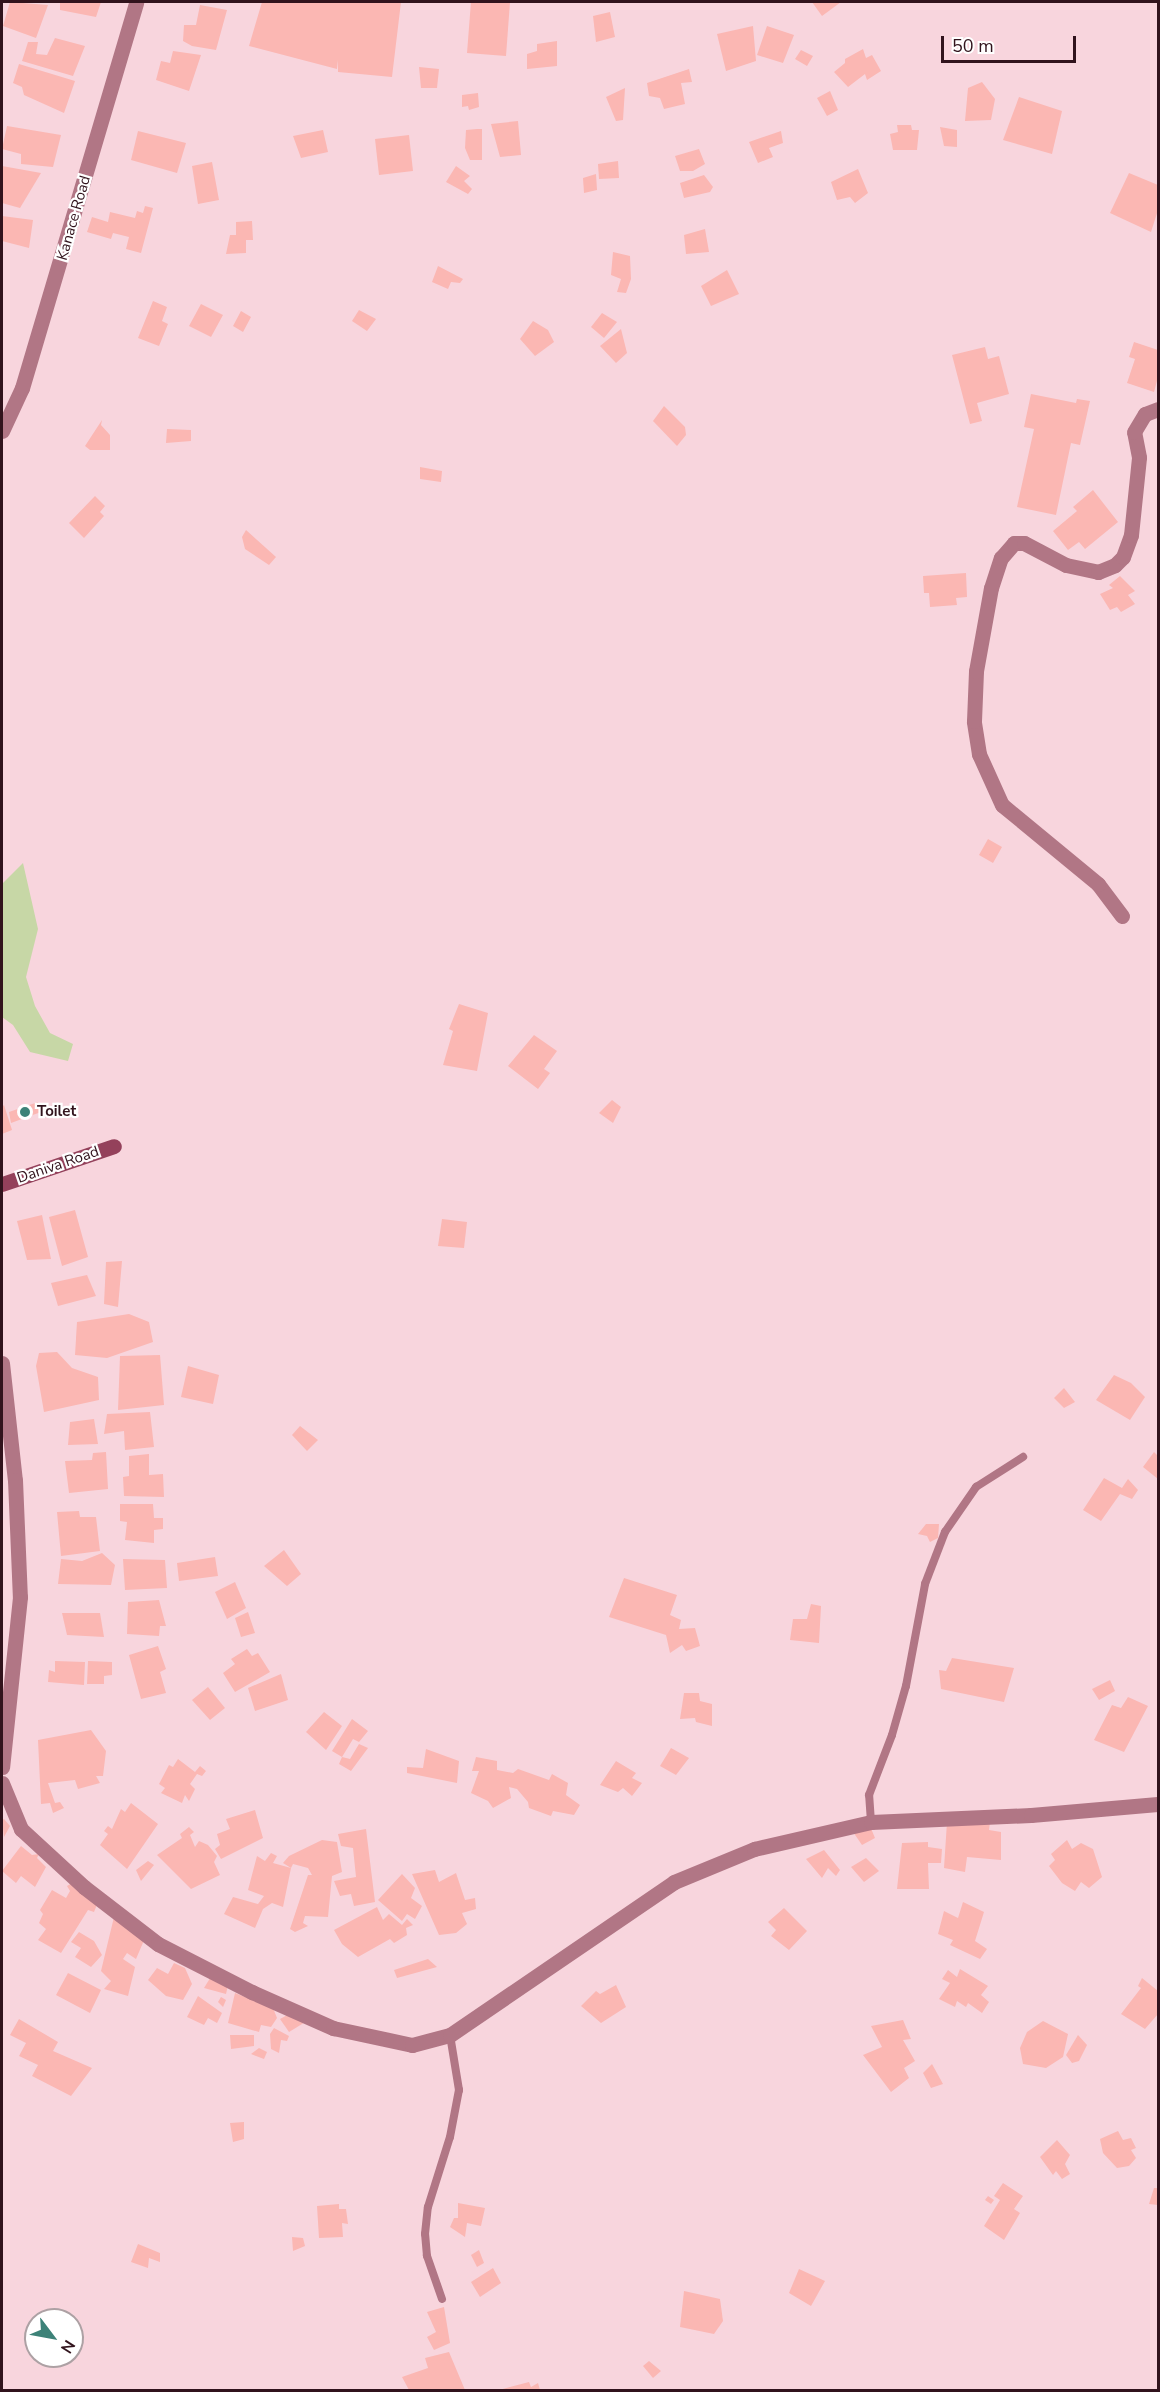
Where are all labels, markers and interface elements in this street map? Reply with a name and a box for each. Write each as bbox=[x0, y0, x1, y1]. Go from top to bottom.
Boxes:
scale bar bbox=[944, 24, 1079, 62]
text: 50 m bbox=[952, 34, 994, 58]
street label: Kanace Road bbox=[53, 174, 95, 262]
place label: Toilet bbox=[37, 1103, 76, 1121]
marker: Toilet bbox=[18, 1105, 32, 1119]
street label: Daniva Road bbox=[15, 1143, 101, 1187]
north arrow bbox=[24, 2308, 84, 2368]
text: N bbox=[55, 2336, 80, 2357]

